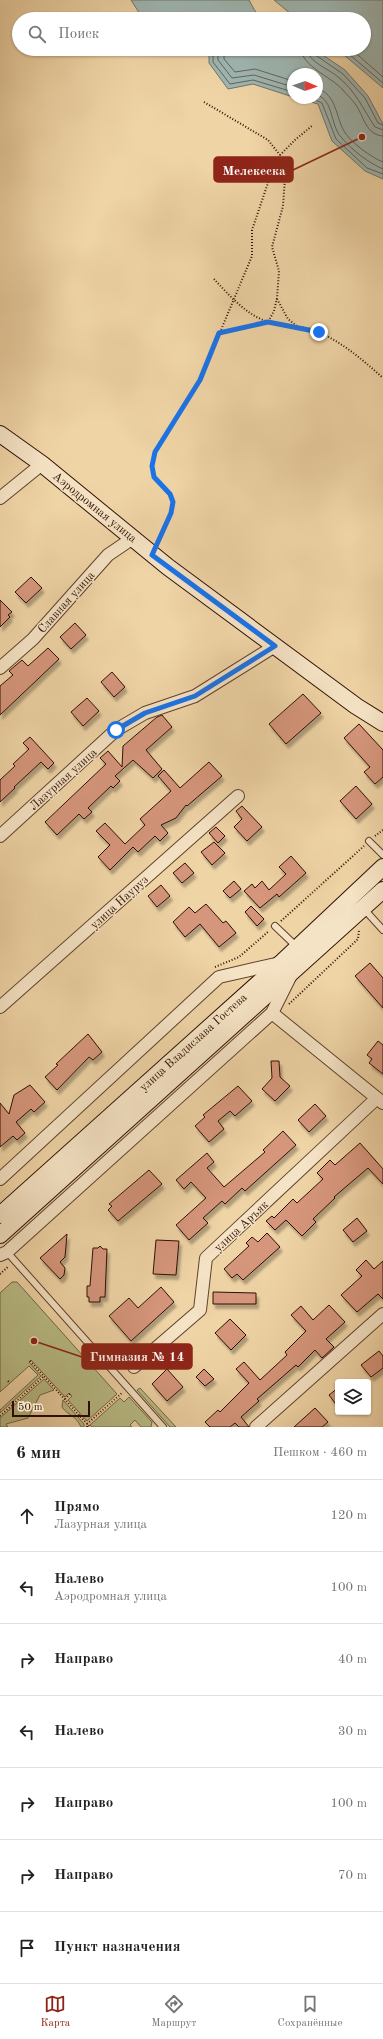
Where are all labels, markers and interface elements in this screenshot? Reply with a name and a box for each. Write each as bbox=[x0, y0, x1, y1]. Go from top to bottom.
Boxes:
search box bbox=[12, 12, 371, 56]
icon: search bbox=[26, 23, 48, 45]
text: Поиск bbox=[58, 27, 99, 42]
north arrow bbox=[287, 68, 323, 104]
callout: Мелекеска bbox=[214, 157, 293, 182]
text: Мелекеска bbox=[222, 165, 286, 178]
route end bbox=[310, 323, 328, 341]
street label: Аэродромная улица bbox=[50, 470, 139, 545]
street label: Славная улица bbox=[36, 569, 98, 636]
route start bbox=[107, 721, 125, 739]
street label: Лазурная улица bbox=[28, 747, 100, 813]
street label: улица Науруз bbox=[88, 874, 151, 932]
street label: улица Владислава Гостева bbox=[138, 991, 250, 1094]
street label: улица Аръяк bbox=[212, 1199, 271, 1255]
callout: Гимназия № 14 bbox=[82, 1344, 192, 1369]
text: Гимназия № 14 bbox=[90, 1351, 184, 1364]
map controls bbox=[335, 1379, 371, 1415]
button: layers bbox=[335, 1379, 371, 1415]
scale bar bbox=[12, 1399, 90, 1418]
text: 50 m bbox=[18, 1402, 43, 1413]
text: 6 мин bbox=[16, 1445, 61, 1462]
text: Пешком · 460 m bbox=[273, 1446, 367, 1459]
text: Прямо bbox=[54, 1500, 100, 1515]
icon: ahead bbox=[16, 1505, 38, 1527]
text: 120 m bbox=[330, 1509, 367, 1522]
text: Лазурная улица bbox=[54, 1518, 147, 1531]
text: Налево bbox=[54, 1572, 104, 1587]
icon: left bbox=[16, 1577, 38, 1599]
text: 100 m bbox=[330, 1581, 367, 1594]
text: Аэродромная улица bbox=[54, 1590, 167, 1603]
icon: right bbox=[16, 1649, 38, 1671]
text: Направо bbox=[54, 1652, 113, 1667]
text: 40 m bbox=[338, 1653, 367, 1666]
icon: left bbox=[16, 1721, 38, 1743]
text: Налево bbox=[54, 1724, 104, 1739]
text: 30 m bbox=[338, 1725, 367, 1738]
icon: right bbox=[16, 1793, 38, 1815]
text: Направо bbox=[54, 1796, 113, 1811]
text: 100 m bbox=[330, 1797, 367, 1810]
icon: right bbox=[16, 1865, 38, 1887]
text: Направо bbox=[54, 1868, 113, 1883]
text: 70 m bbox=[338, 1869, 367, 1882]
icon: arrive bbox=[16, 1937, 38, 1959]
text: Пункт назначения bbox=[54, 1940, 181, 1955]
tab: Карта bbox=[41, 1993, 70, 2031]
tab: Маршрут bbox=[151, 1993, 197, 2031]
tab: Сохранённые bbox=[278, 1993, 342, 2031]

